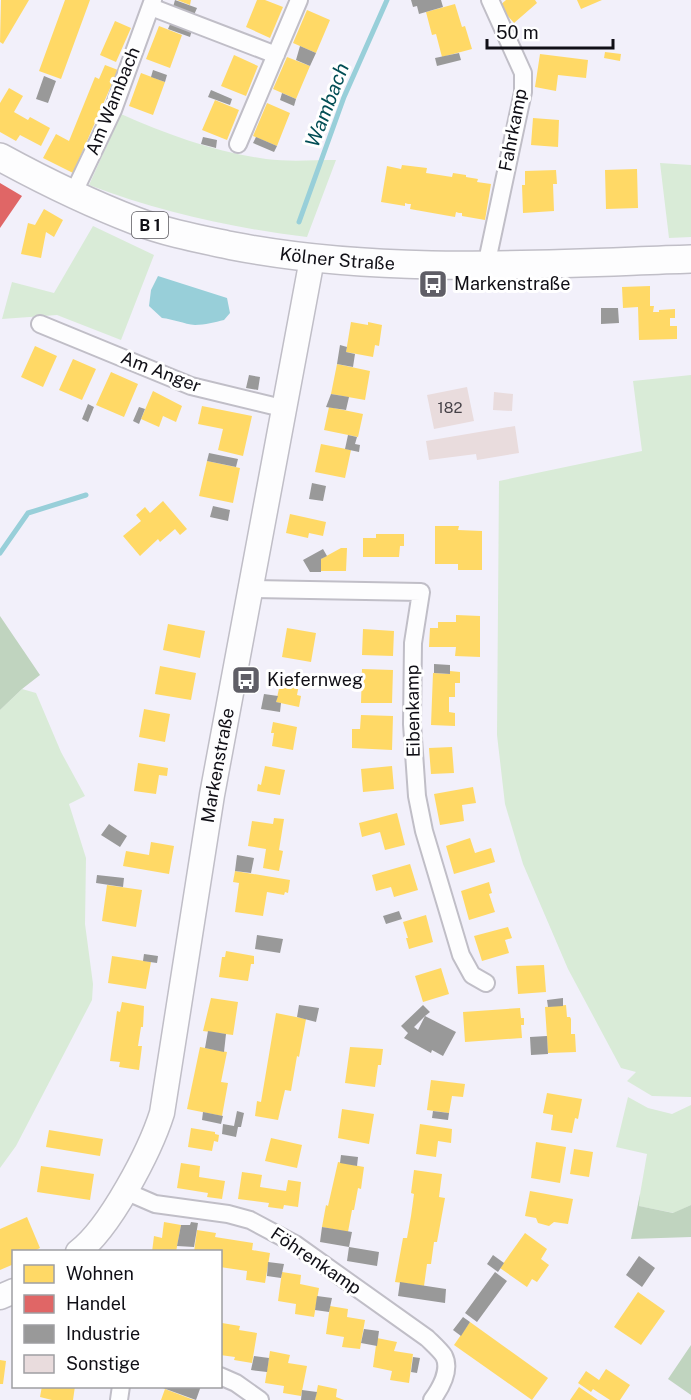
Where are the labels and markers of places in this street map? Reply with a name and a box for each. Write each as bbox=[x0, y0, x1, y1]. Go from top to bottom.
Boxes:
bus stop icon: Markenstraße bbox=[417, 268, 449, 300]
place label: Markenstraße bbox=[454, 273, 570, 294]
bus stop icon: Kiefernweg bbox=[230, 664, 262, 696]
place label: Kiefernweg bbox=[267, 669, 363, 690]

